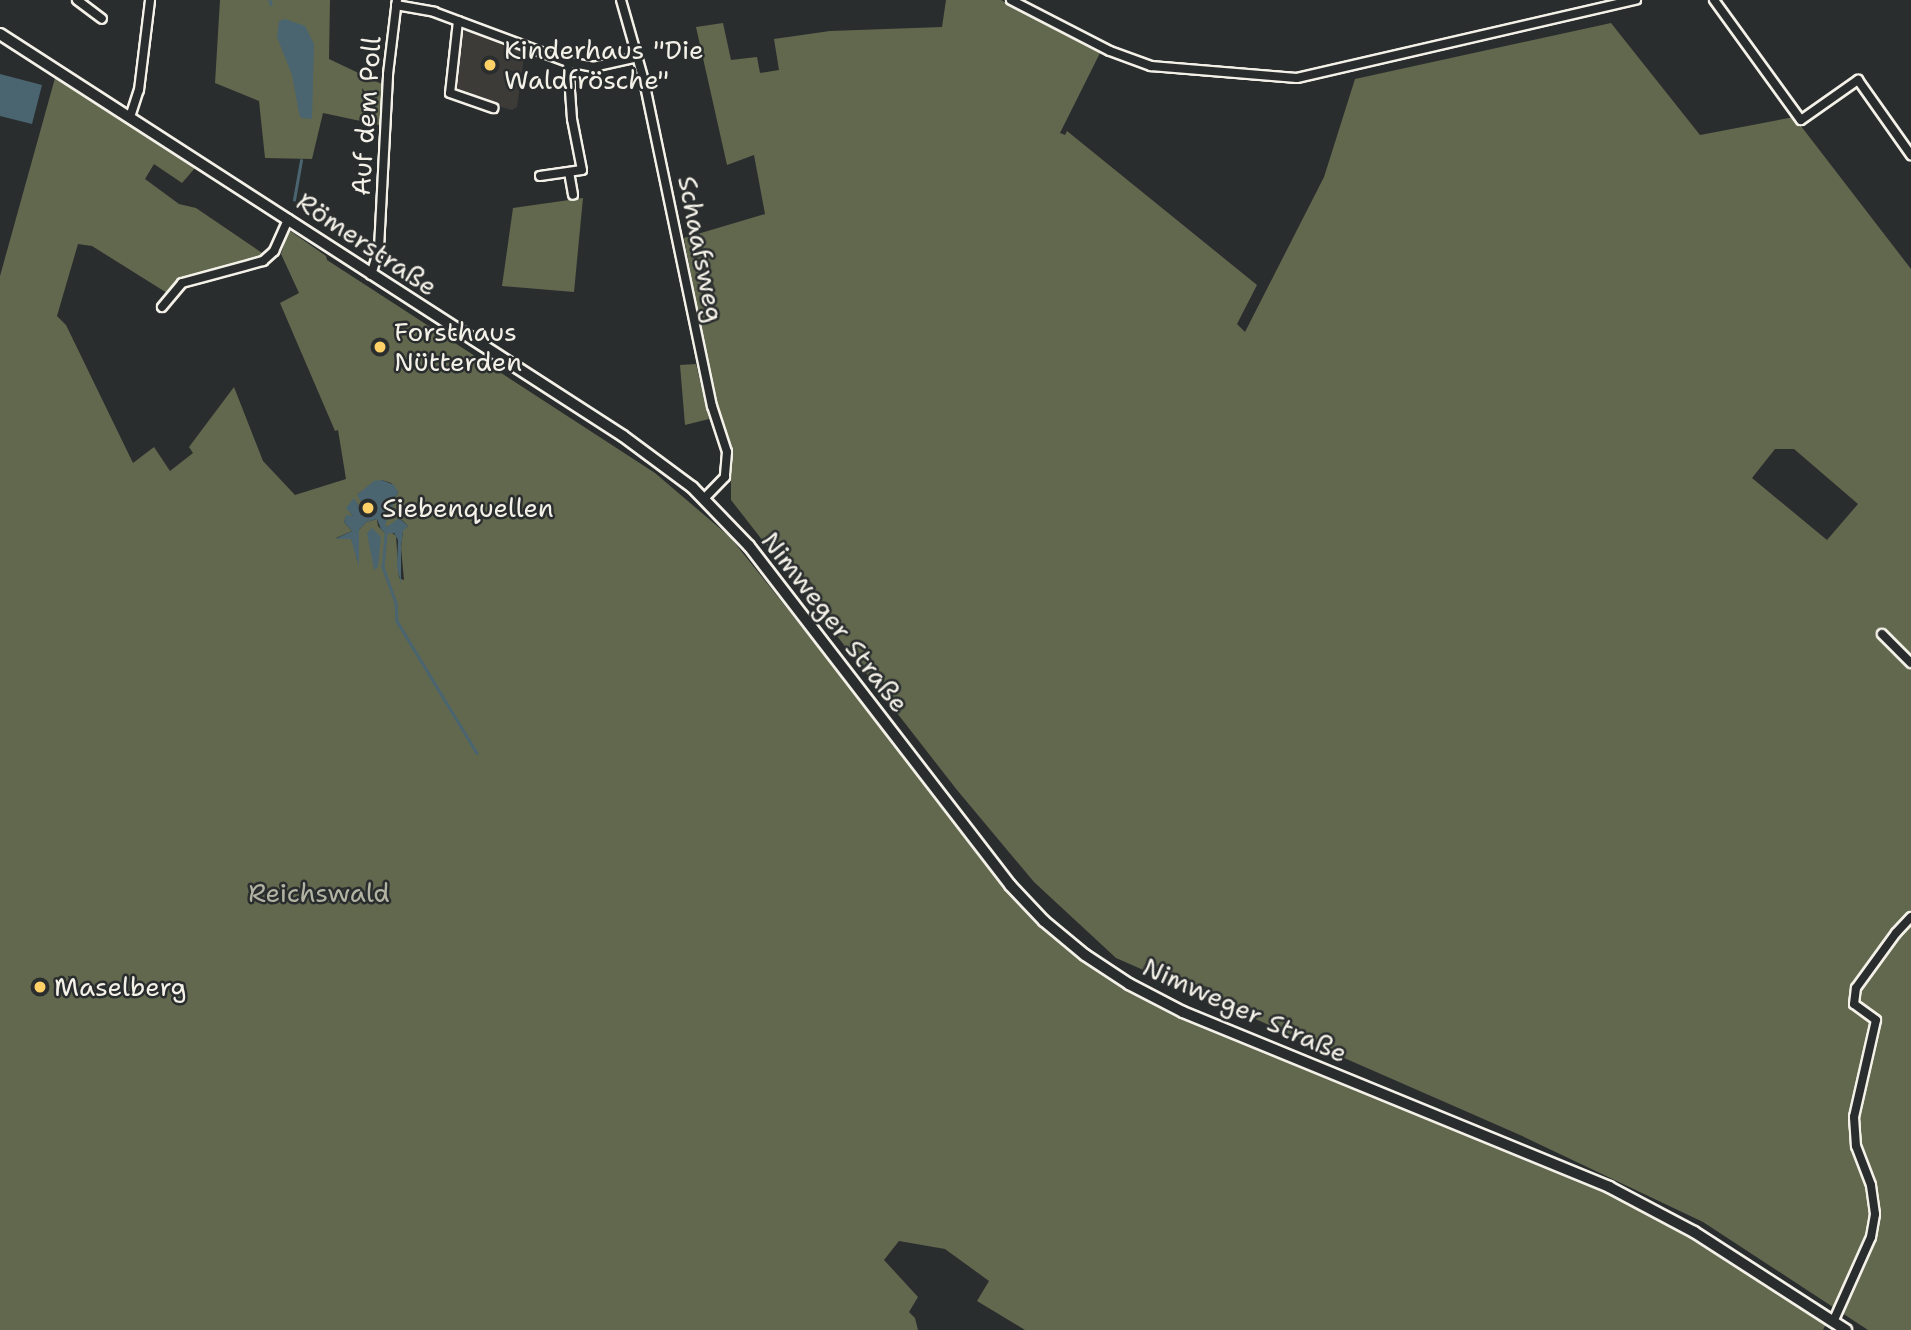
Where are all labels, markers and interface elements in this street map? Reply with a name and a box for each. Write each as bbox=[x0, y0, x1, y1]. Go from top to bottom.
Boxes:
place label: Kinderhaus "Die Waldfrösche" bbox=[504, 34, 704, 96]
street label: Auf dem Poll bbox=[345, 35, 387, 197]
marker: Kinderhaus "Die Waldfrösche" bbox=[482, 57, 498, 73]
street label: Schaafsweg bbox=[672, 173, 730, 325]
street label: Römerstraße bbox=[291, 186, 443, 302]
place label: Forsthaus Nütterden bbox=[394, 316, 522, 378]
marker: Forsthaus Nütterden bbox=[372, 339, 388, 355]
place label: Siebenquellen bbox=[382, 492, 554, 524]
marker: Siebenquellen bbox=[360, 500, 376, 516]
street label: Nimweger Straße bbox=[755, 526, 915, 718]
park label: Reichswald bbox=[248, 877, 390, 909]
street label: Nimweger Straße bbox=[1138, 951, 1352, 1069]
place label: Maselberg bbox=[54, 971, 187, 1003]
marker: Maselberg bbox=[32, 979, 48, 995]

